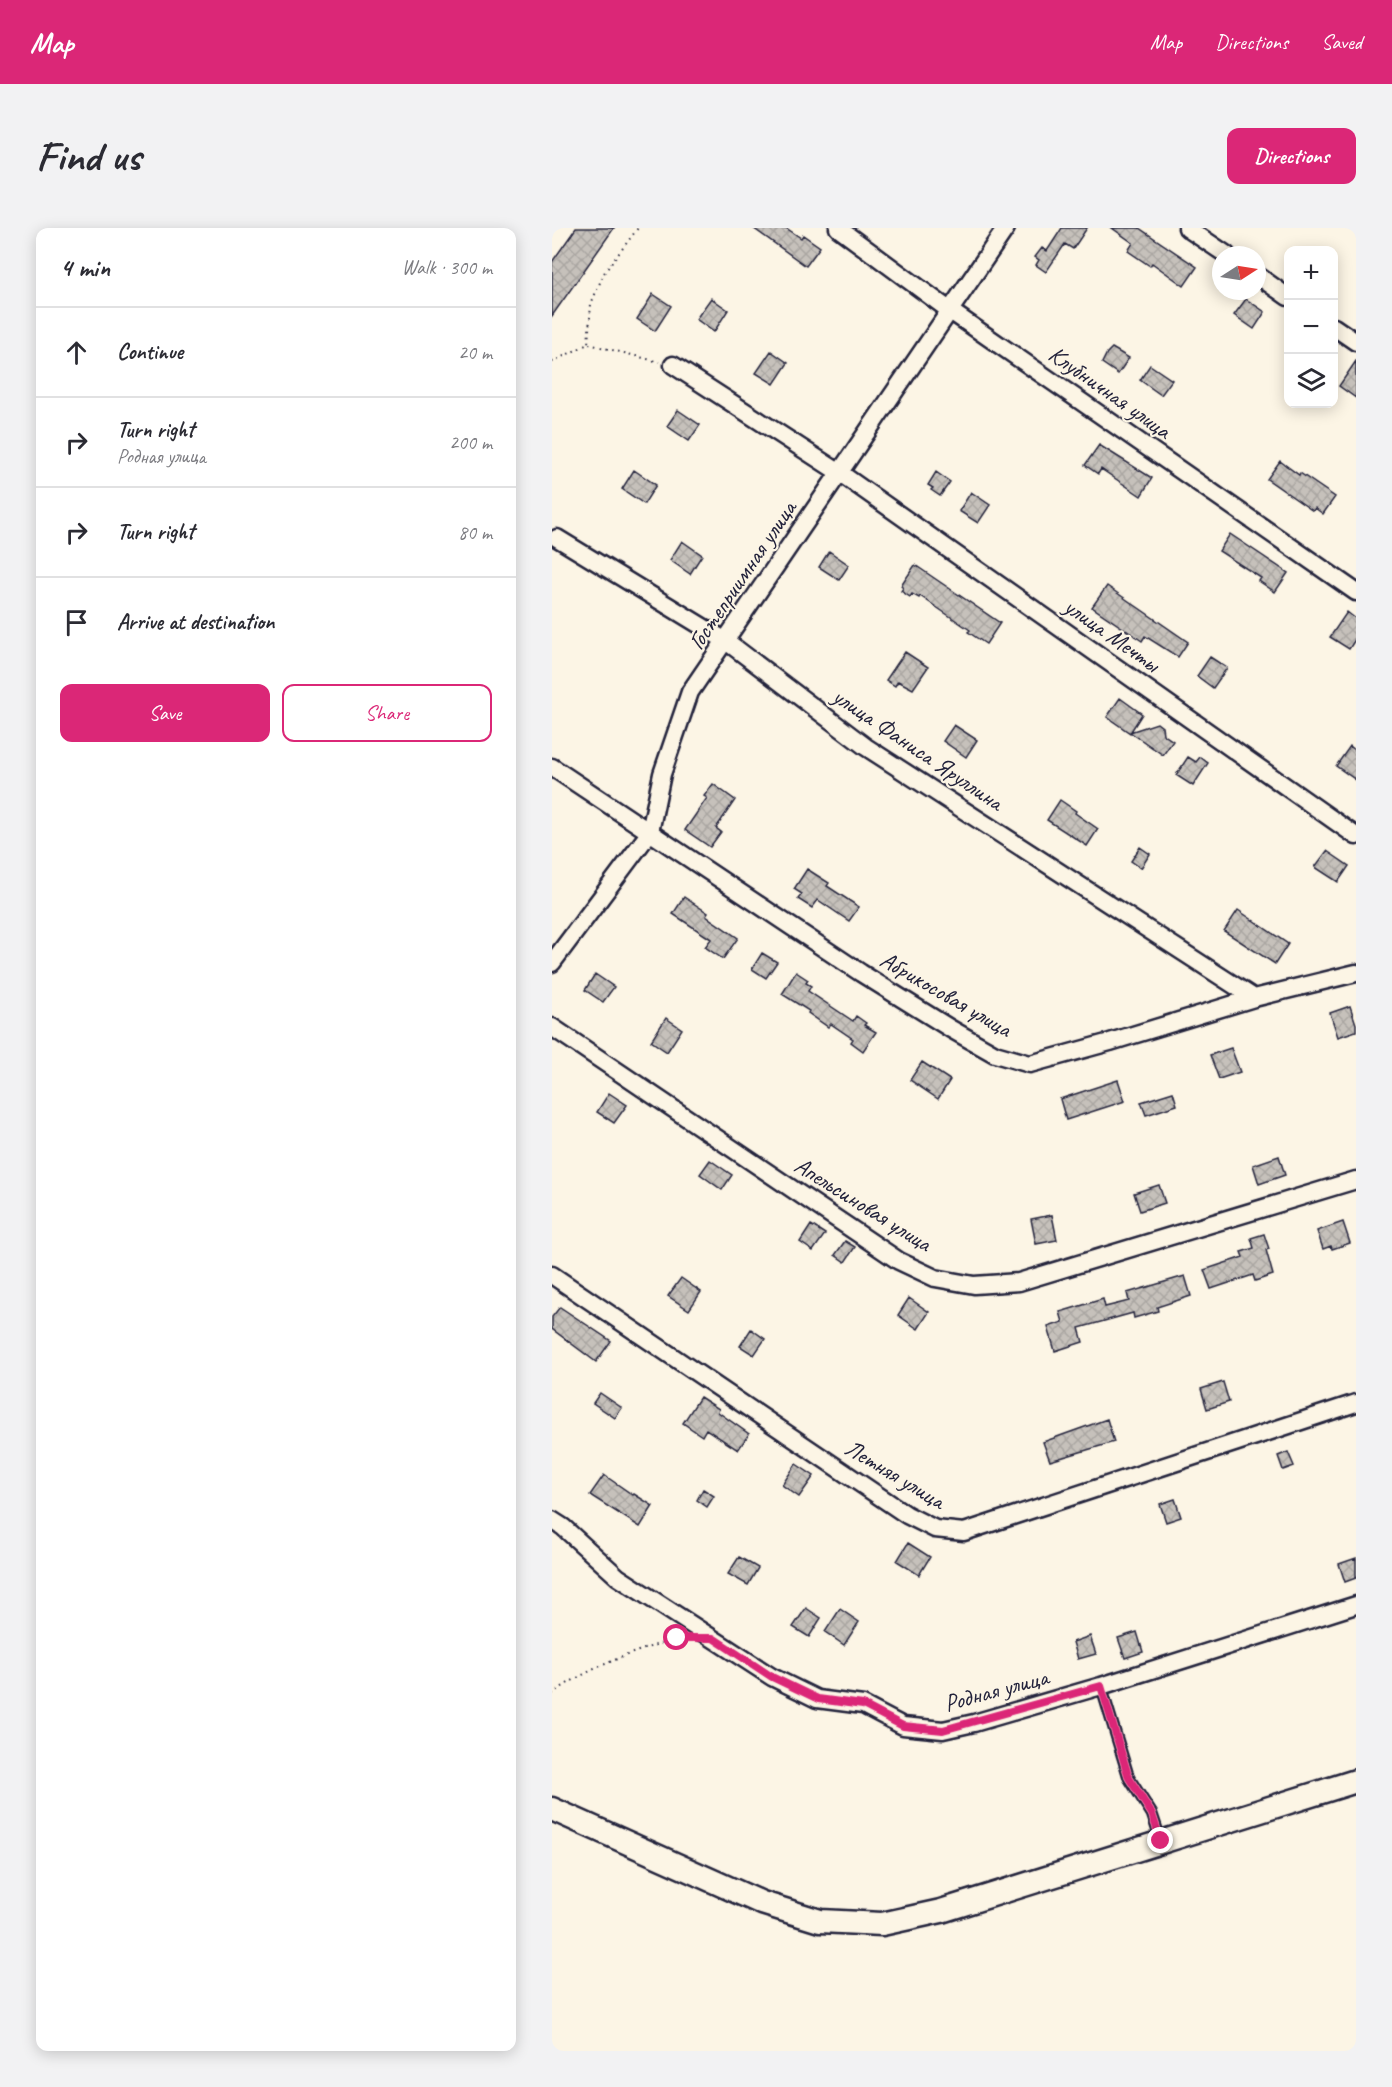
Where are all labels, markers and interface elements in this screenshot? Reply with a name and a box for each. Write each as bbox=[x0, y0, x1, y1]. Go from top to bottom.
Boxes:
text: Map bbox=[30, 25, 73, 60]
text: Map bbox=[1150, 29, 1182, 55]
text: Directions bbox=[1215, 29, 1288, 55]
text: Saved bbox=[1321, 29, 1362, 55]
button: Directions bbox=[1227, 128, 1356, 184]
text: Find us bbox=[36, 130, 141, 183]
north arrow bbox=[1212, 246, 1266, 300]
map controls bbox=[1284, 246, 1338, 408]
button: + bbox=[1284, 246, 1338, 300]
text: 4 min bbox=[60, 251, 110, 284]
text: Walk · 300 m bbox=[402, 255, 492, 280]
button: − bbox=[1284, 300, 1338, 354]
icon: ahead bbox=[60, 336, 93, 369]
text: Continue bbox=[117, 338, 183, 366]
street label: Клубничная улица bbox=[1043, 339, 1178, 446]
text: 20 m bbox=[458, 340, 492, 365]
button: layers bbox=[1284, 354, 1338, 408]
text: Turn right bbox=[117, 416, 194, 444]
icon: right bbox=[60, 426, 93, 459]
text: 200 m bbox=[449, 430, 492, 455]
text: Родная улица bbox=[117, 444, 206, 469]
street label: Гостеприимная улица bbox=[681, 493, 804, 655]
icon: right bbox=[60, 516, 93, 549]
text: Turn right bbox=[117, 518, 194, 546]
text: 80 m bbox=[458, 520, 492, 545]
street label: улица Мечты bbox=[1057, 590, 1168, 680]
icon: arrive bbox=[60, 606, 93, 639]
text: Arrive at destination bbox=[117, 608, 274, 636]
street label: улица Фаниса Яруллина bbox=[825, 680, 1011, 818]
button: Save bbox=[60, 684, 270, 742]
button: Share bbox=[282, 684, 492, 742]
street label: Абрикосовая улица bbox=[875, 944, 1018, 1044]
street label: Апельсиновая улица bbox=[789, 1150, 938, 1259]
street label: Летняя улица bbox=[840, 1432, 952, 1517]
route start bbox=[663, 1624, 689, 1650]
street label: Родная улица bbox=[941, 1661, 1053, 1718]
route end bbox=[1147, 1827, 1173, 1853]

